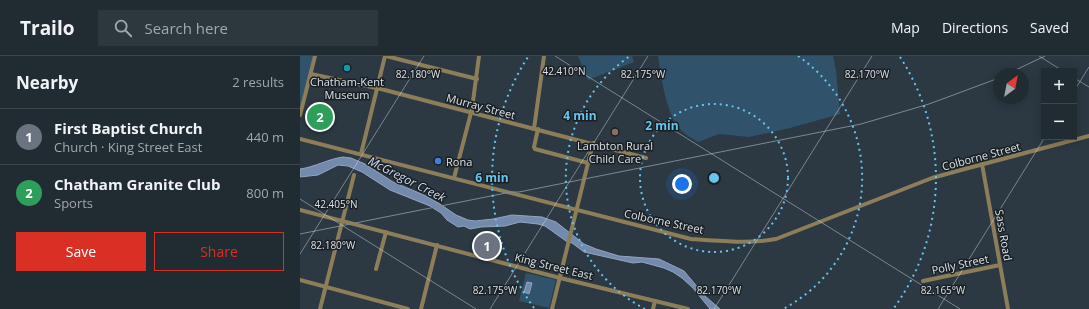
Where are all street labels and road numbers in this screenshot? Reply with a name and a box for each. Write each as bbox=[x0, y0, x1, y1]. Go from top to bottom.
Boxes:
street label: Murray Street bbox=[445, 90, 517, 122]
street label: Colborne Street bbox=[940, 138, 1022, 174]
street label: Colborne Street bbox=[623, 205, 705, 237]
street label: Sass Road bbox=[992, 208, 1016, 262]
street label: King Street East bbox=[513, 249, 595, 283]
street label: Polly Street bbox=[930, 251, 990, 277]

